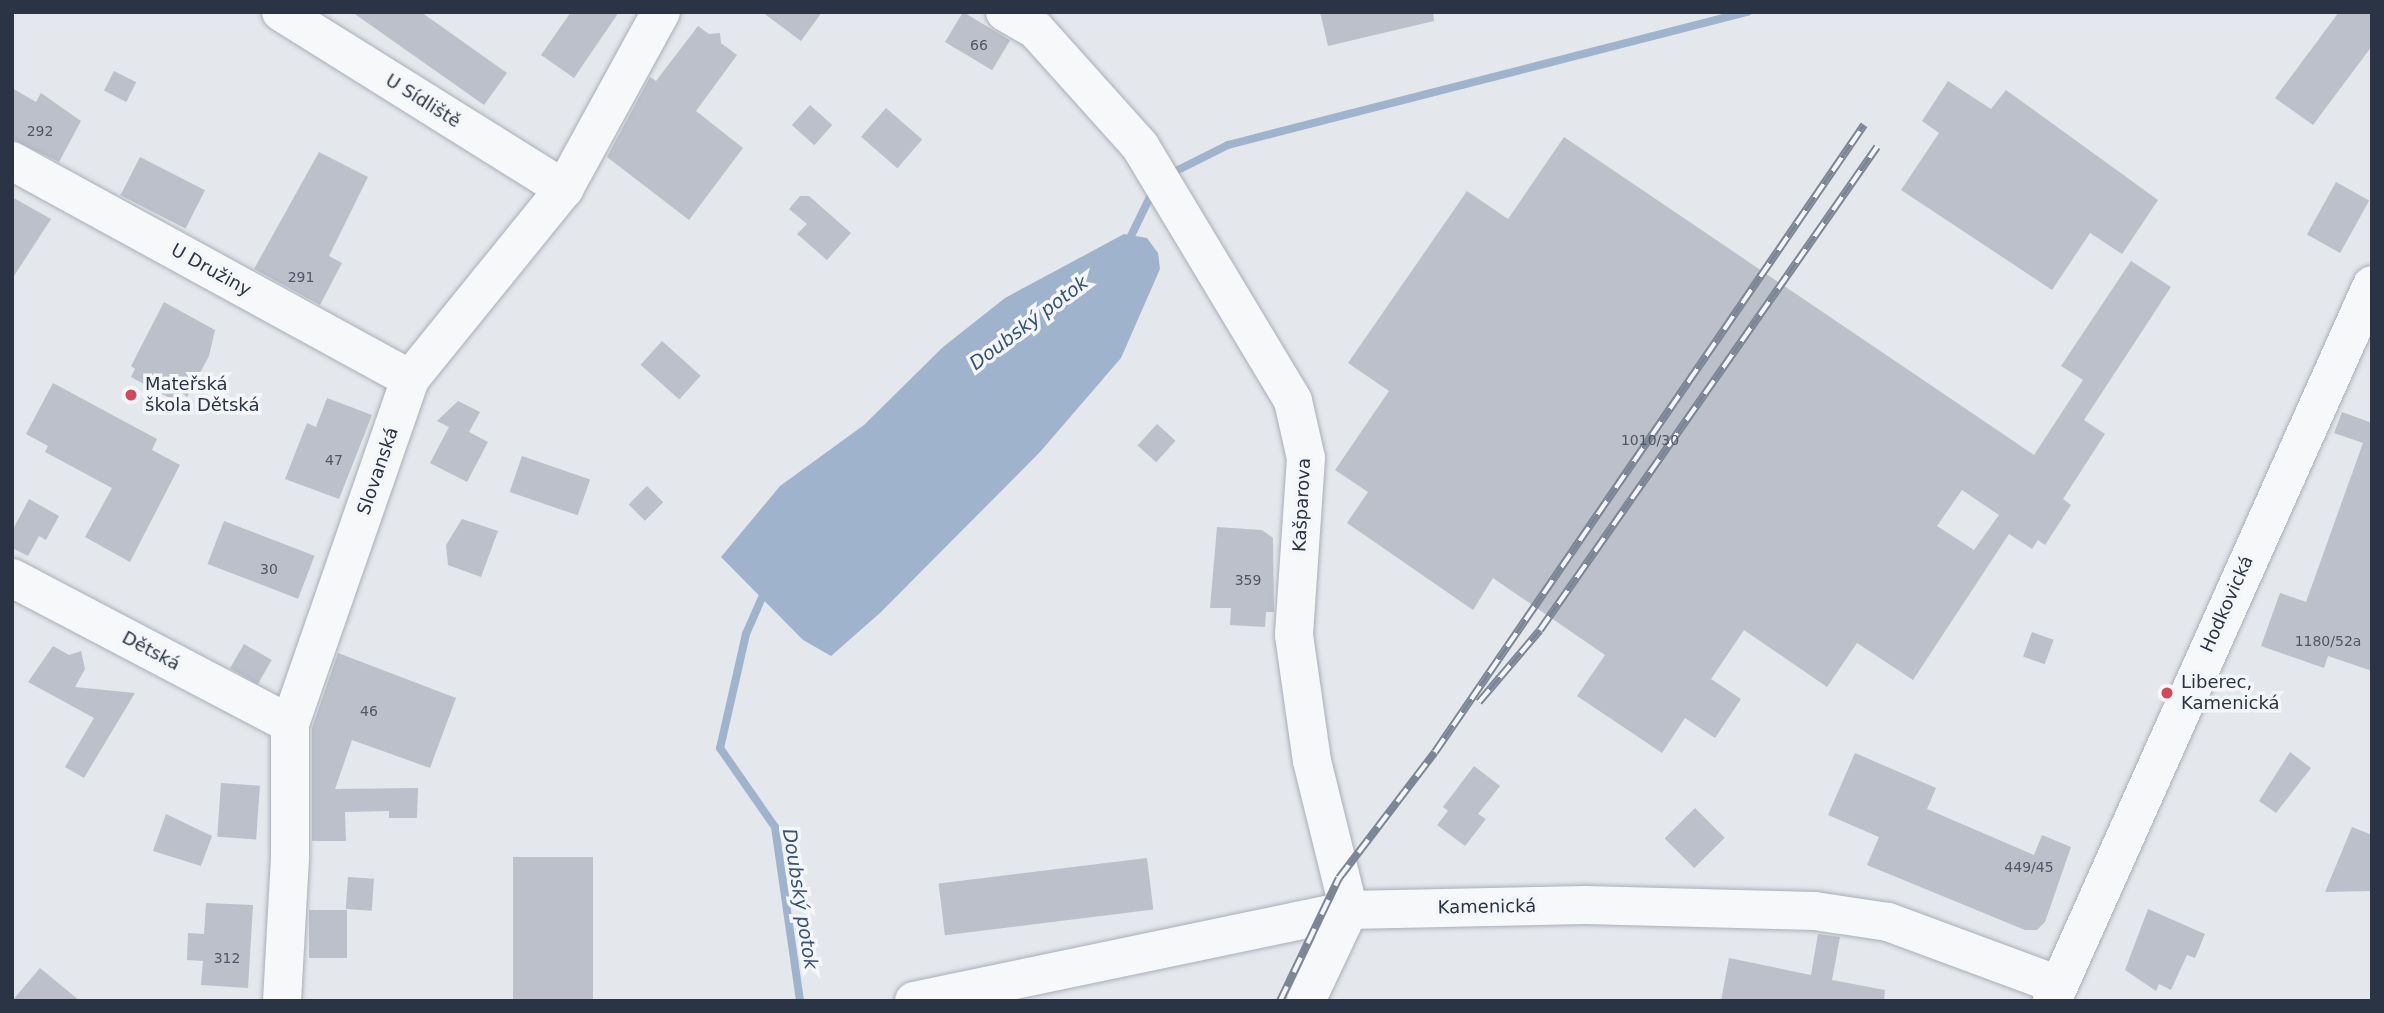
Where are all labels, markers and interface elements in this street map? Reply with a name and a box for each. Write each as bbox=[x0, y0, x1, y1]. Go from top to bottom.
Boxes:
house number: 66 bbox=[970, 37, 988, 53]
street label: U Sídliště bbox=[382, 70, 464, 132]
house number: 292 bbox=[27, 123, 53, 139]
street label: U Družiny bbox=[167, 239, 255, 301]
house number: 291 bbox=[288, 269, 314, 285]
water label: Doubský potok bbox=[965, 271, 1093, 375]
place label: Mateřská škola Dětská bbox=[145, 374, 259, 416]
marker: Mateřská škola Dětská bbox=[123, 387, 139, 403]
street label: Slovanská bbox=[353, 424, 403, 518]
house number: 1010/30 bbox=[1621, 432, 1679, 448]
house number: 47 bbox=[325, 452, 343, 468]
street label: Kašparova bbox=[1289, 457, 1315, 553]
street label: Hodkovická bbox=[2196, 552, 2258, 656]
house number: 30 bbox=[260, 561, 278, 577]
house number: 359 bbox=[1235, 572, 1261, 588]
street label: Dětská bbox=[118, 627, 184, 675]
house number: 1180/52a bbox=[2295, 633, 2361, 649]
place label: Liberec, Kamenická bbox=[2181, 672, 2280, 714]
marker: Liberec, Kamenická bbox=[2159, 685, 2175, 701]
house number: 46 bbox=[360, 703, 378, 719]
water label: Doubský potok bbox=[778, 827, 822, 971]
house number: 449/45 bbox=[2004, 859, 2054, 875]
street label: Kamenická bbox=[1438, 895, 1536, 919]
house number: 312 bbox=[214, 950, 240, 966]

